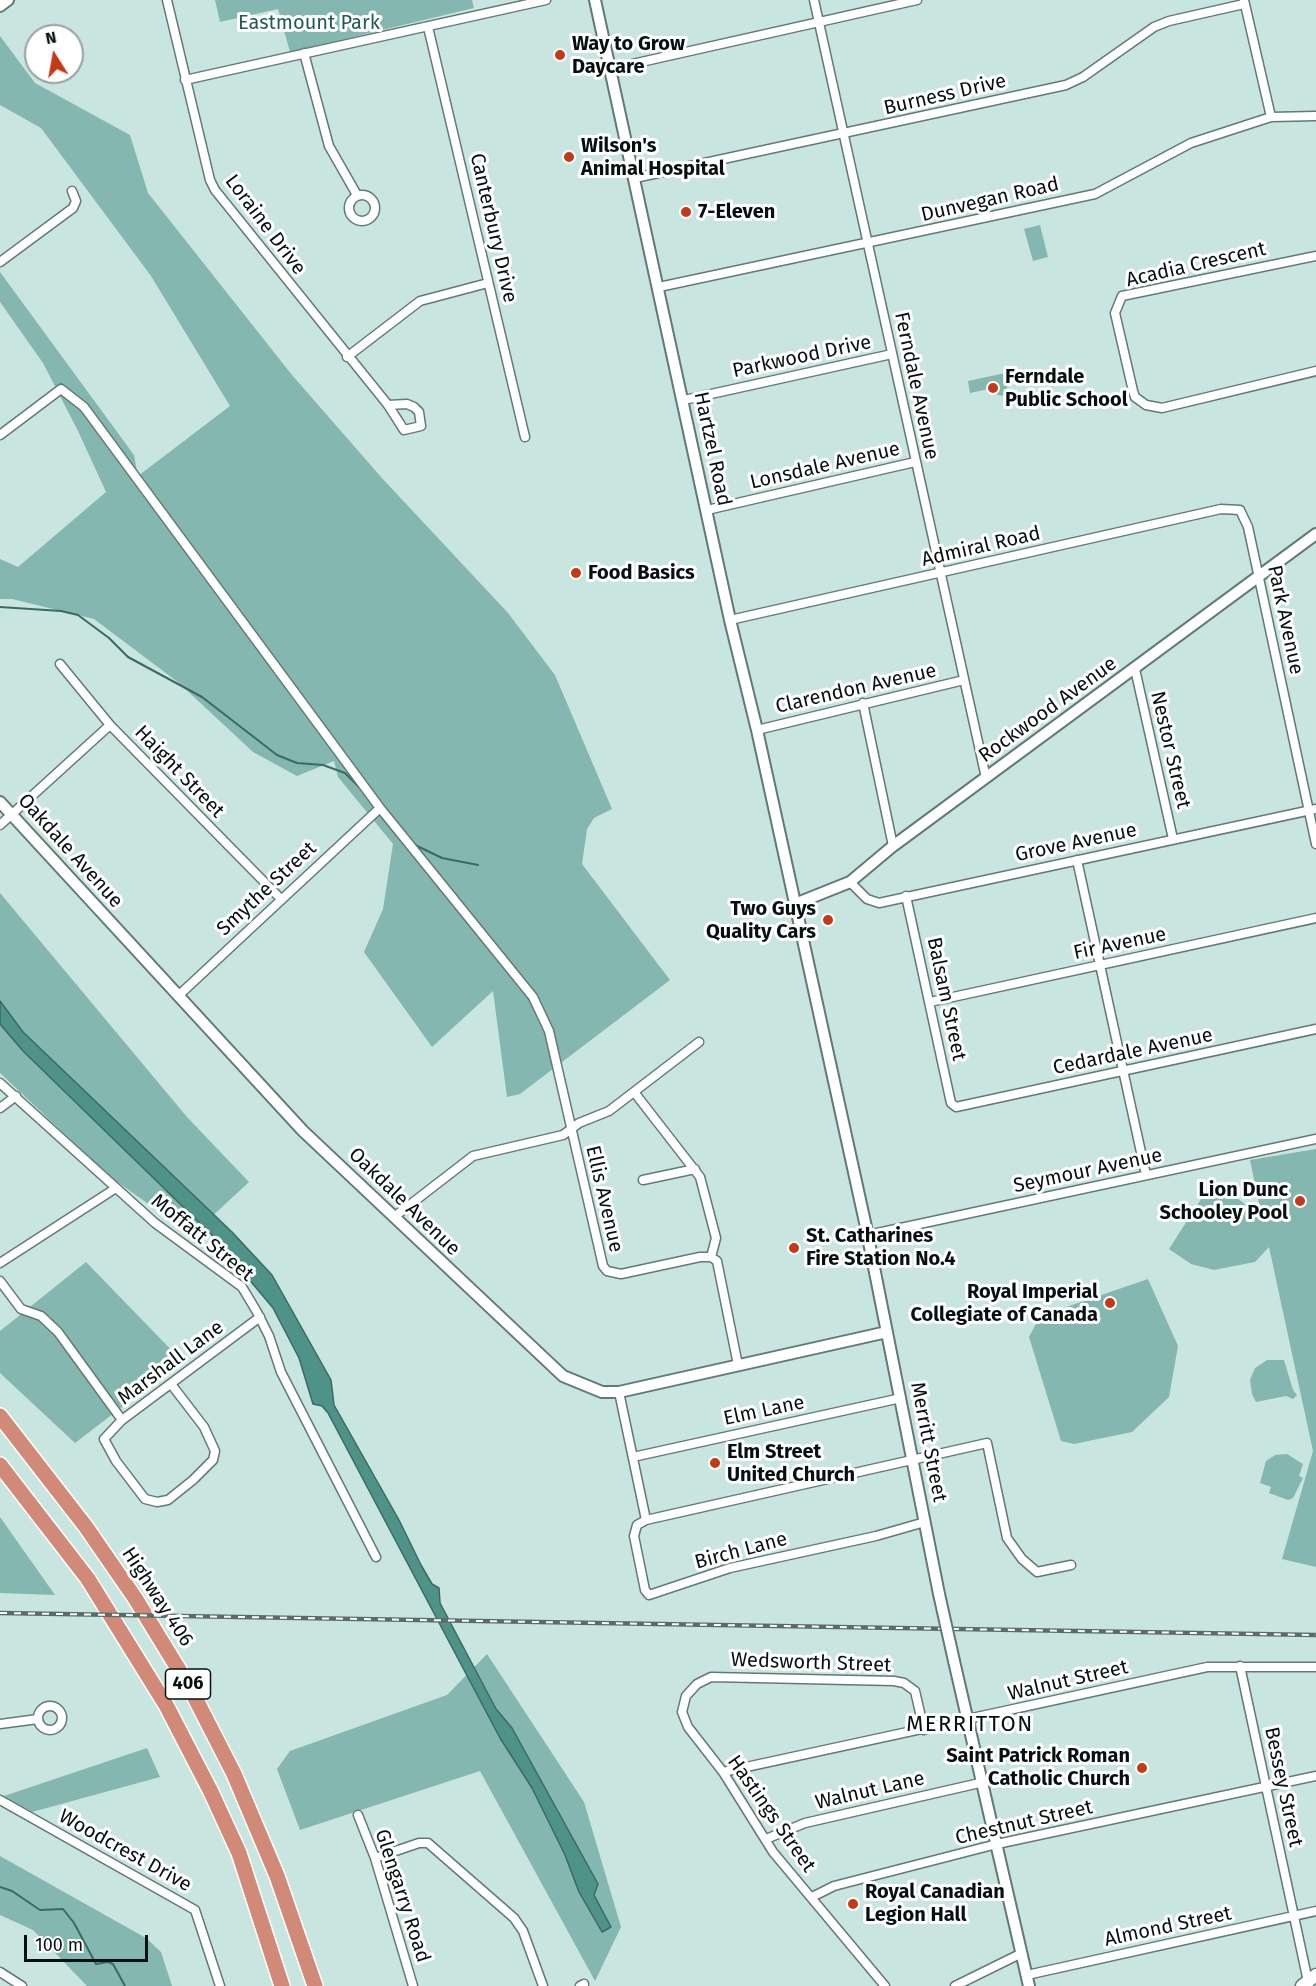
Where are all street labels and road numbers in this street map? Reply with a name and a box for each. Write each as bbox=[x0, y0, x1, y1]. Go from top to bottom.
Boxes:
street label: Burness Drive bbox=[881, 69, 1009, 121]
street label: Canterbury Drive bbox=[464, 151, 522, 305]
street label: Loraine Drive bbox=[219, 170, 311, 280]
street label: Dunvegan Road bbox=[919, 172, 1061, 228]
street label: Acadia Crescent bbox=[1124, 237, 1268, 293]
street label: Ferndale Avenue bbox=[889, 310, 943, 462]
street label: Parkwood Drive bbox=[730, 331, 874, 383]
street label: Hartzel Road bbox=[688, 390, 736, 508]
street label: Lonsdale Avenue bbox=[748, 437, 902, 495]
street label: Admiral Road bbox=[919, 522, 1043, 572]
street label: Park Avenue bbox=[1262, 563, 1308, 677]
street label: Rockwood Avenue bbox=[974, 652, 1122, 768]
street label: Clarendon Avenue bbox=[773, 659, 939, 719]
street label: Nestor Street bbox=[1145, 689, 1195, 811]
street label: Haight Street bbox=[129, 721, 229, 823]
street label: Oakdale Avenue bbox=[12, 789, 128, 913]
street label: Grove Avenue bbox=[1013, 818, 1139, 868]
street label: Smythe Street bbox=[212, 837, 322, 941]
street label: Fir Avenue bbox=[1071, 922, 1169, 966]
street label: Balsam Street bbox=[921, 935, 971, 1063]
street label: Cedardale Avenue bbox=[1051, 1023, 1215, 1081]
street label: Oakdale Avenue bbox=[343, 1143, 465, 1261]
street label: Ellis Avenue bbox=[580, 1143, 628, 1255]
street label: Seymour Avenue bbox=[1011, 1144, 1165, 1198]
street label: Moffatt Street bbox=[146, 1189, 258, 1287]
street label: Marshall Lane bbox=[114, 1316, 228, 1410]
street label: Merritt Street bbox=[905, 1380, 951, 1504]
street label: Elm Lane bbox=[721, 1391, 807, 1431]
street label: Birch Lane bbox=[692, 1527, 790, 1575]
street label: Highway 406 bbox=[116, 1543, 198, 1651]
street label: Wedsworth Street bbox=[730, 1648, 892, 1678]
street label: Walnut Street bbox=[1006, 1656, 1130, 1706]
road number: 406 bbox=[166, 1669, 210, 1699]
street label: Bessey Street bbox=[1259, 1725, 1307, 1849]
street label: Hastings Street bbox=[722, 1751, 820, 1877]
street label: Walnut Lane bbox=[813, 1767, 927, 1815]
street label: Chestnut Street bbox=[953, 1796, 1095, 1850]
street label: Woodcrest Drive bbox=[54, 1805, 196, 1897]
street label: Glengarry Road bbox=[369, 1826, 435, 1966]
street label: Almond Street bbox=[1102, 1902, 1234, 1952]

